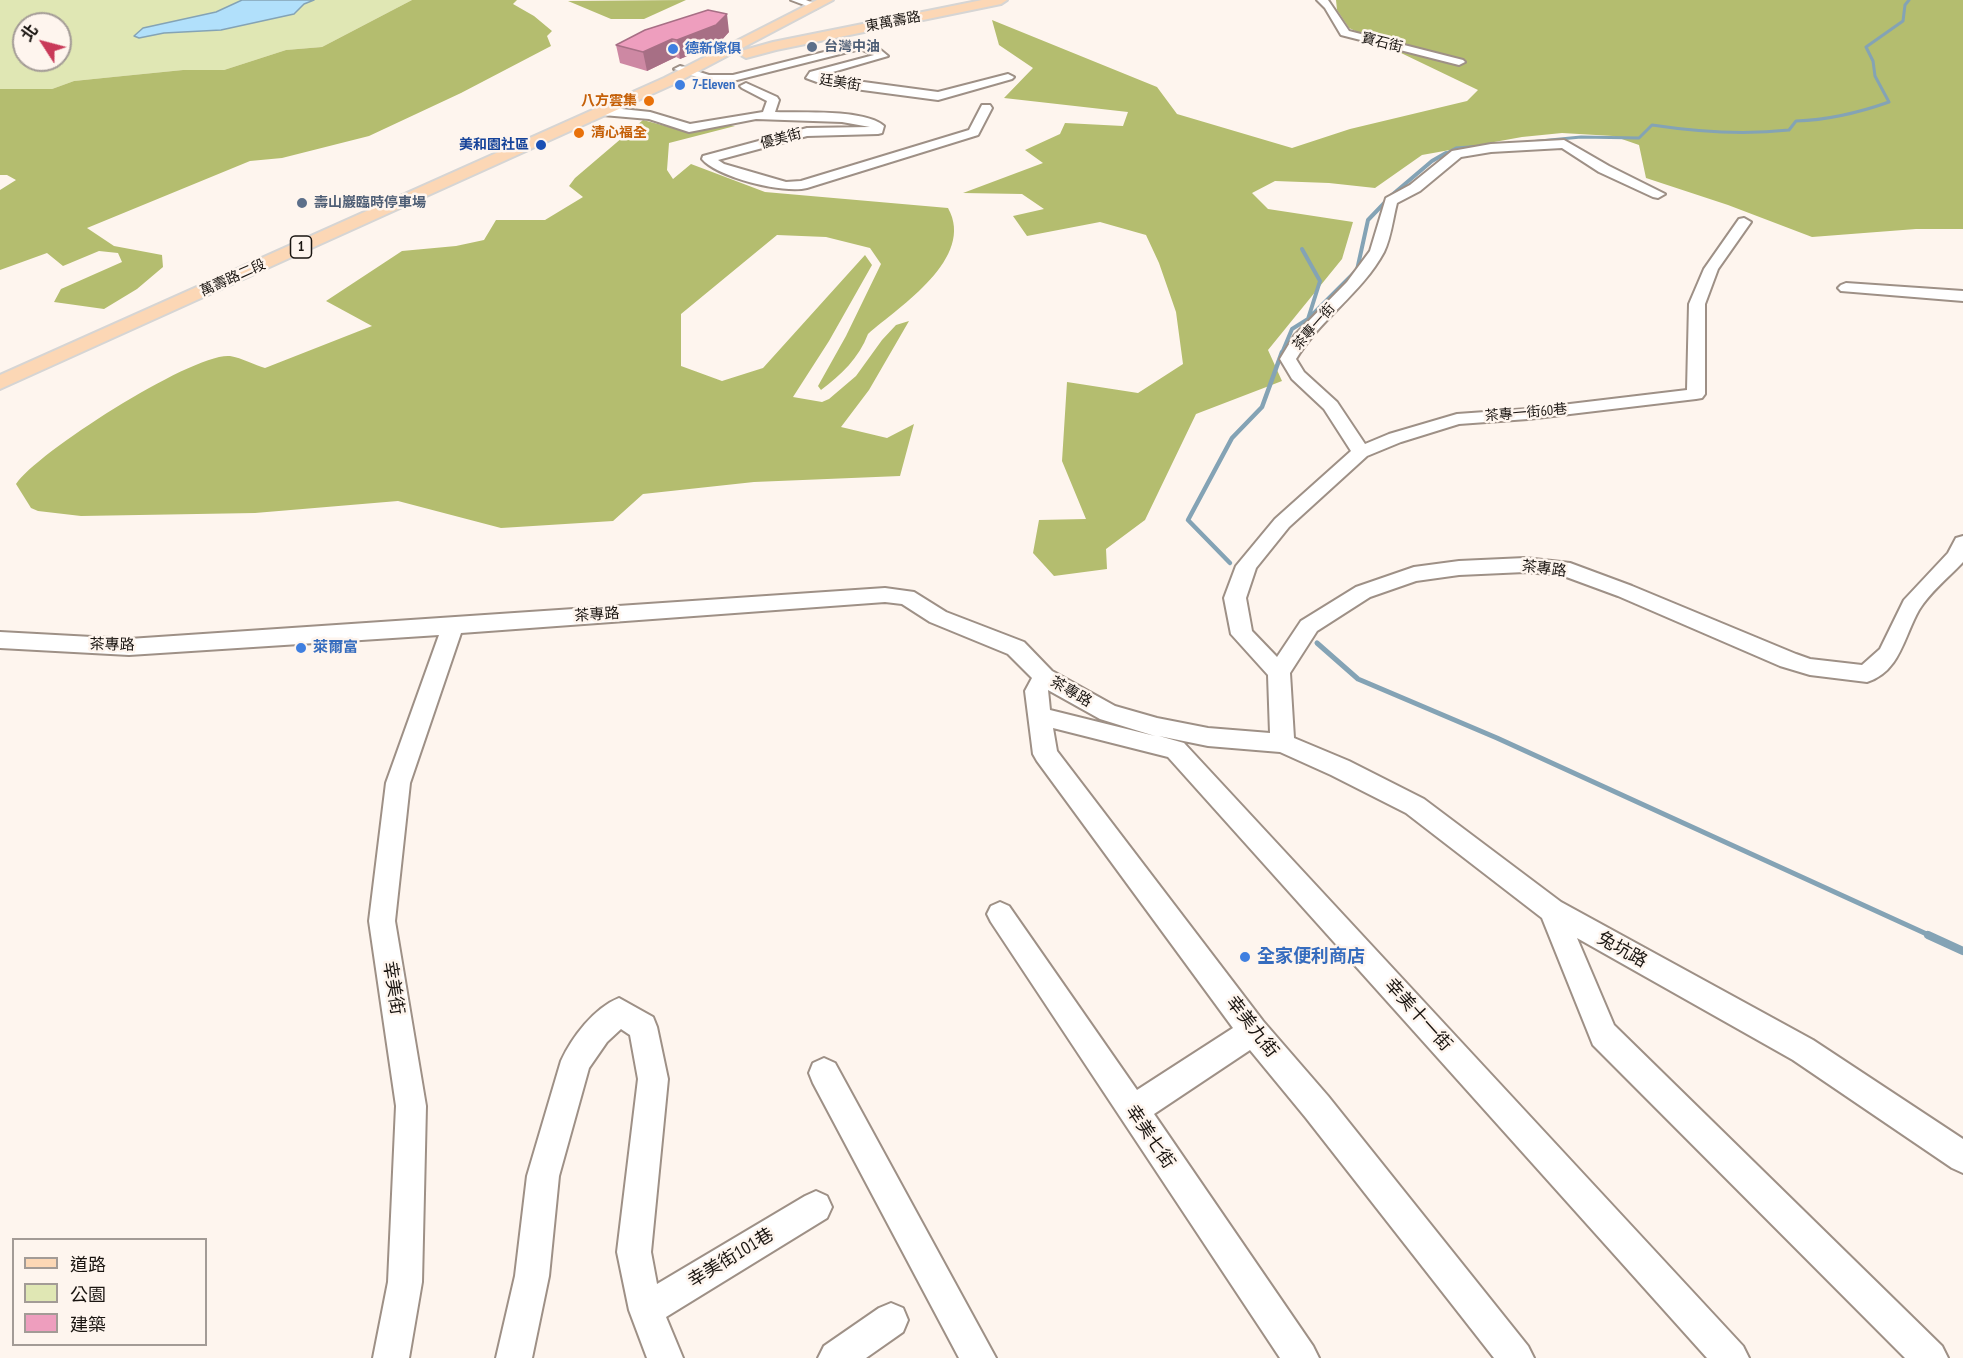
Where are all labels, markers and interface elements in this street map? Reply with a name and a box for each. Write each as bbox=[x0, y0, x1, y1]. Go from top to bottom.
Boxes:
street label: 東萬壽路 bbox=[864, 8, 922, 36]
north arrow bbox=[12, 12, 72, 72]
text: 北 bbox=[16, 20, 42, 45]
street label: 寶石街 bbox=[1360, 30, 1404, 56]
place label: 台灣中油 bbox=[824, 39, 880, 55]
marker: 台灣中油 bbox=[805, 40, 819, 54]
place label: 德新傢俱 bbox=[685, 41, 741, 57]
marker: 德新傢俱 bbox=[666, 42, 680, 56]
street label: 廷美街 bbox=[818, 71, 862, 95]
place label: 7-Eleven bbox=[692, 77, 735, 93]
marker: 7-Eleven bbox=[673, 78, 687, 92]
place label: 八方雲集 bbox=[581, 93, 637, 109]
marker: 八方雲集 bbox=[642, 94, 656, 108]
place label: 清心福全 bbox=[591, 125, 647, 141]
street label: 優美街 bbox=[759, 125, 803, 153]
marker: 清心福全 bbox=[572, 126, 586, 140]
place label: 美和園社區 bbox=[459, 137, 529, 153]
marker: 美和園社區 bbox=[534, 138, 548, 152]
place label: 壽山巖臨時停車場 bbox=[314, 195, 426, 211]
marker: 壽山巖臨時停車場 bbox=[295, 196, 309, 210]
road number: 1 bbox=[290, 236, 312, 258]
street label: 萬壽路二段 bbox=[198, 256, 268, 300]
street label: 茶專一街 bbox=[1289, 300, 1339, 354]
street label: 茶專一街60巷 bbox=[1484, 401, 1568, 425]
street label: 茶專路 bbox=[1521, 557, 1567, 581]
street label: 茶專路 bbox=[574, 604, 620, 626]
street label: 茶專路 bbox=[89, 636, 135, 654]
place label: 萊爾富 bbox=[313, 639, 358, 657]
marker: 萊爾富 bbox=[294, 641, 308, 655]
street label: 茶專路 bbox=[1047, 673, 1095, 711]
street label: 兔坑路 bbox=[1593, 927, 1651, 973]
place label: 全家便利商店 bbox=[1257, 946, 1365, 968]
marker: 全家便利商店 bbox=[1238, 950, 1252, 964]
street label: 幸美街 bbox=[378, 960, 408, 1016]
street label: 幸美十一街 bbox=[1380, 974, 1456, 1056]
street label: 幸美九街 bbox=[1221, 992, 1283, 1062]
street label: 幸美七街 bbox=[1121, 1101, 1179, 1173]
street label: 幸美街101巷 bbox=[684, 1224, 778, 1292]
legend bbox=[12, 1238, 207, 1346]
text: 道路 bbox=[70, 1253, 106, 1276]
text: 公園 bbox=[70, 1283, 106, 1306]
text: 建築 bbox=[70, 1313, 106, 1336]

